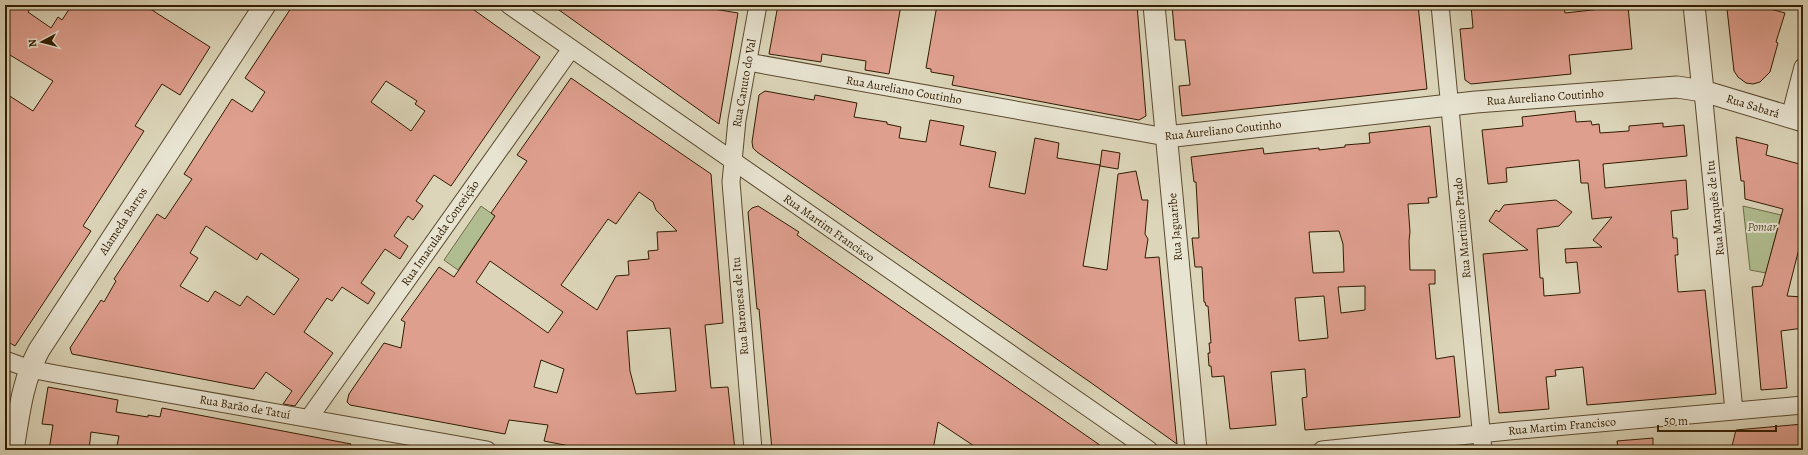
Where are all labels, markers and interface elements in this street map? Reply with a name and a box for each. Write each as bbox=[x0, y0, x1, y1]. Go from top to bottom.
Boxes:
north arrow bbox=[22, 22, 62, 62]
street label: Rua Canuto do Val bbox=[728, 37, 760, 129]
text: N bbox=[25, 38, 41, 48]
street label: Rua Aureliano Coutinho bbox=[845, 72, 963, 108]
street label: Rua Aureliano Coutinho bbox=[1486, 85, 1604, 109]
street label: Rua Sabará bbox=[1724, 90, 1782, 122]
street label: Rua Aureliano Coutinho bbox=[1164, 116, 1282, 144]
street label: Rua Marquês de Itu bbox=[1702, 159, 1728, 256]
street label: Rua Imaculada Conceição bbox=[397, 177, 483, 289]
street label: Rua Martinico Prado bbox=[1450, 177, 1474, 279]
street label: Alameda Barros bbox=[95, 184, 151, 259]
street label: Rua Martim Francisco bbox=[780, 190, 878, 266]
street label: Rua Jaguaribe bbox=[1164, 192, 1186, 262]
park label: Pomar bbox=[1747, 219, 1777, 235]
street label: Rua Baronesa de Itu bbox=[728, 256, 752, 356]
street label: Rua Barão de Tatuí bbox=[198, 391, 292, 423]
scale bar bbox=[1658, 407, 1776, 433]
street label: Rua Martim Francisco bbox=[1507, 413, 1617, 439]
text: 50 m bbox=[1664, 413, 1688, 429]

